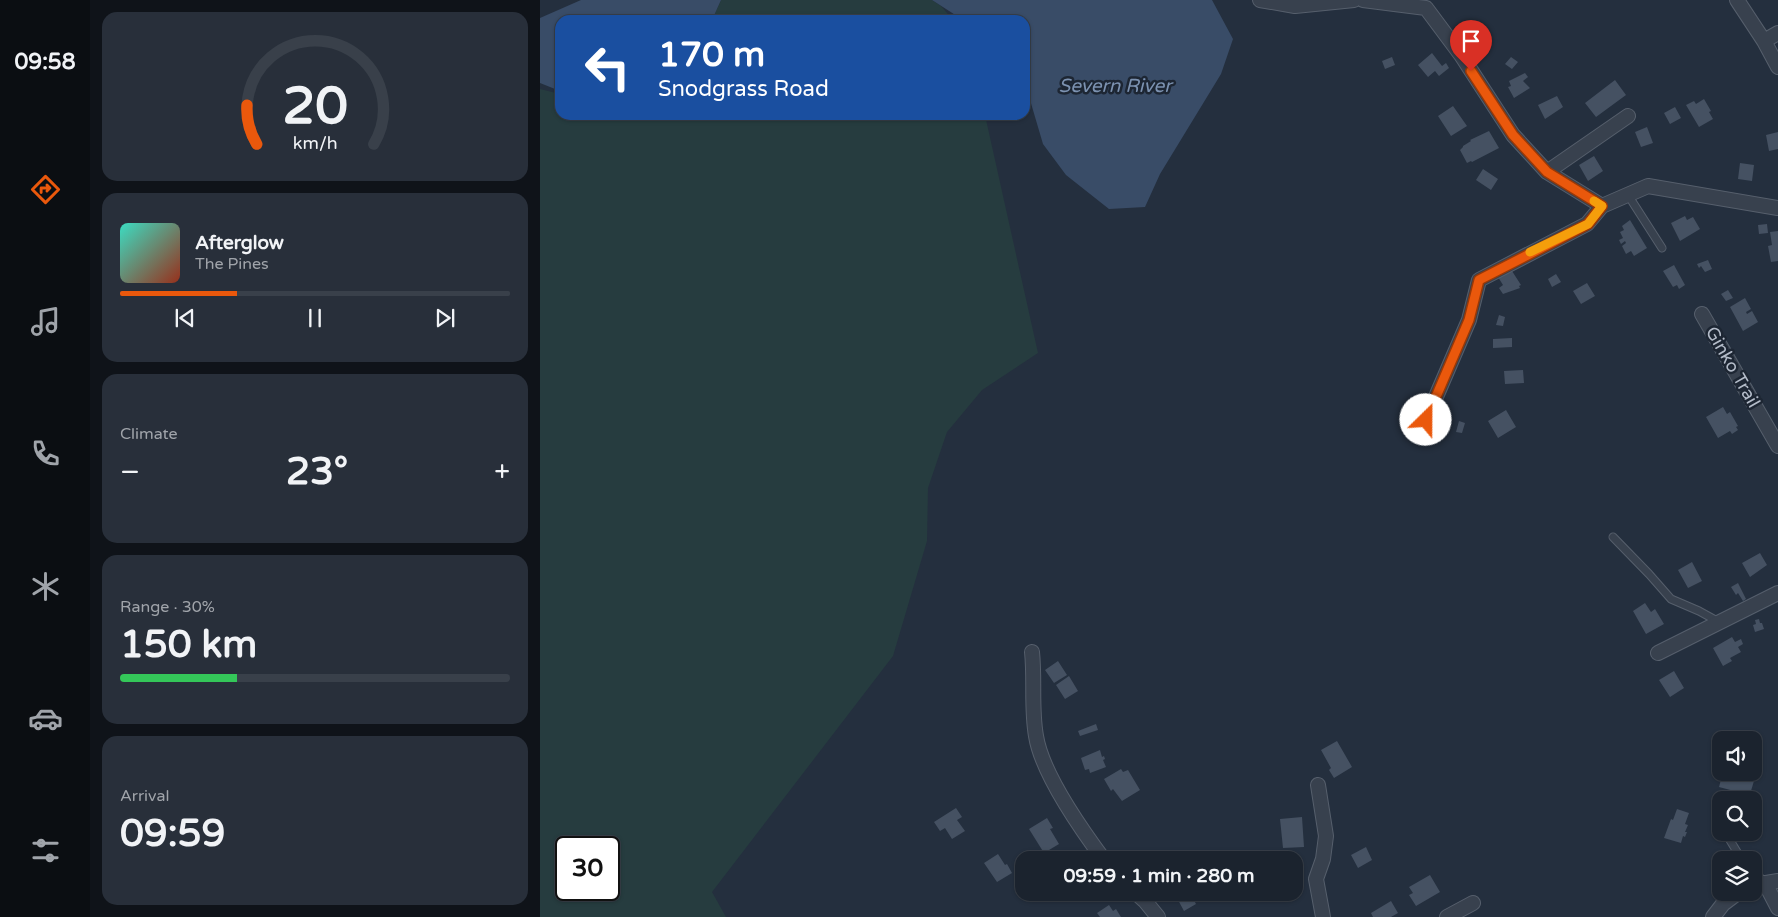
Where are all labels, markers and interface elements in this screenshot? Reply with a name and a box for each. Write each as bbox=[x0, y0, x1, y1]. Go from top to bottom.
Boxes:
pin bbox=[1450, 20, 1492, 71]
icon: arrive bbox=[1457, 27, 1485, 55]
text: 170 m bbox=[658, 34, 765, 76]
icon: left bbox=[575, 35, 640, 100]
text: 09:58 bbox=[15, 49, 75, 75]
text: 20 bbox=[282, 75, 348, 138]
water label: Severn River bbox=[1058, 75, 1174, 97]
text: Snodgrass Road bbox=[658, 76, 829, 102]
text: km/h bbox=[293, 133, 337, 154]
icon: directions bbox=[28, 172, 63, 207]
text: Afterglow bbox=[195, 232, 284, 254]
text: The Pines bbox=[195, 254, 269, 274]
icon: music bbox=[28, 304, 63, 339]
icon: previous bbox=[171, 304, 199, 332]
icon: pause bbox=[301, 304, 329, 332]
icon: next bbox=[431, 304, 459, 332]
street label: Ginko Trail bbox=[1701, 322, 1765, 412]
position arrow bbox=[1399, 393, 1451, 445]
text: Climate bbox=[120, 424, 178, 444]
icon: phone bbox=[28, 436, 63, 471]
text: 23° bbox=[286, 449, 348, 495]
text: − bbox=[120, 455, 140, 489]
text: + bbox=[494, 455, 510, 489]
icon: climate bbox=[28, 569, 63, 604]
text: Range · 30% bbox=[120, 597, 215, 617]
text: 150 km bbox=[120, 622, 257, 668]
icon: car bbox=[28, 701, 63, 736]
map controls bbox=[1712, 731, 1762, 901]
button: sound bbox=[1712, 731, 1762, 781]
text: Arrival bbox=[120, 786, 169, 806]
button: search bbox=[1712, 791, 1762, 841]
text: 09:59 bbox=[120, 811, 225, 857]
icon: filters bbox=[28, 833, 63, 868]
speed limit sign: 30 bbox=[555, 836, 620, 901]
button: layers bbox=[1712, 851, 1762, 901]
text: 09:59 · 1 min · 280 m bbox=[1063, 865, 1255, 887]

